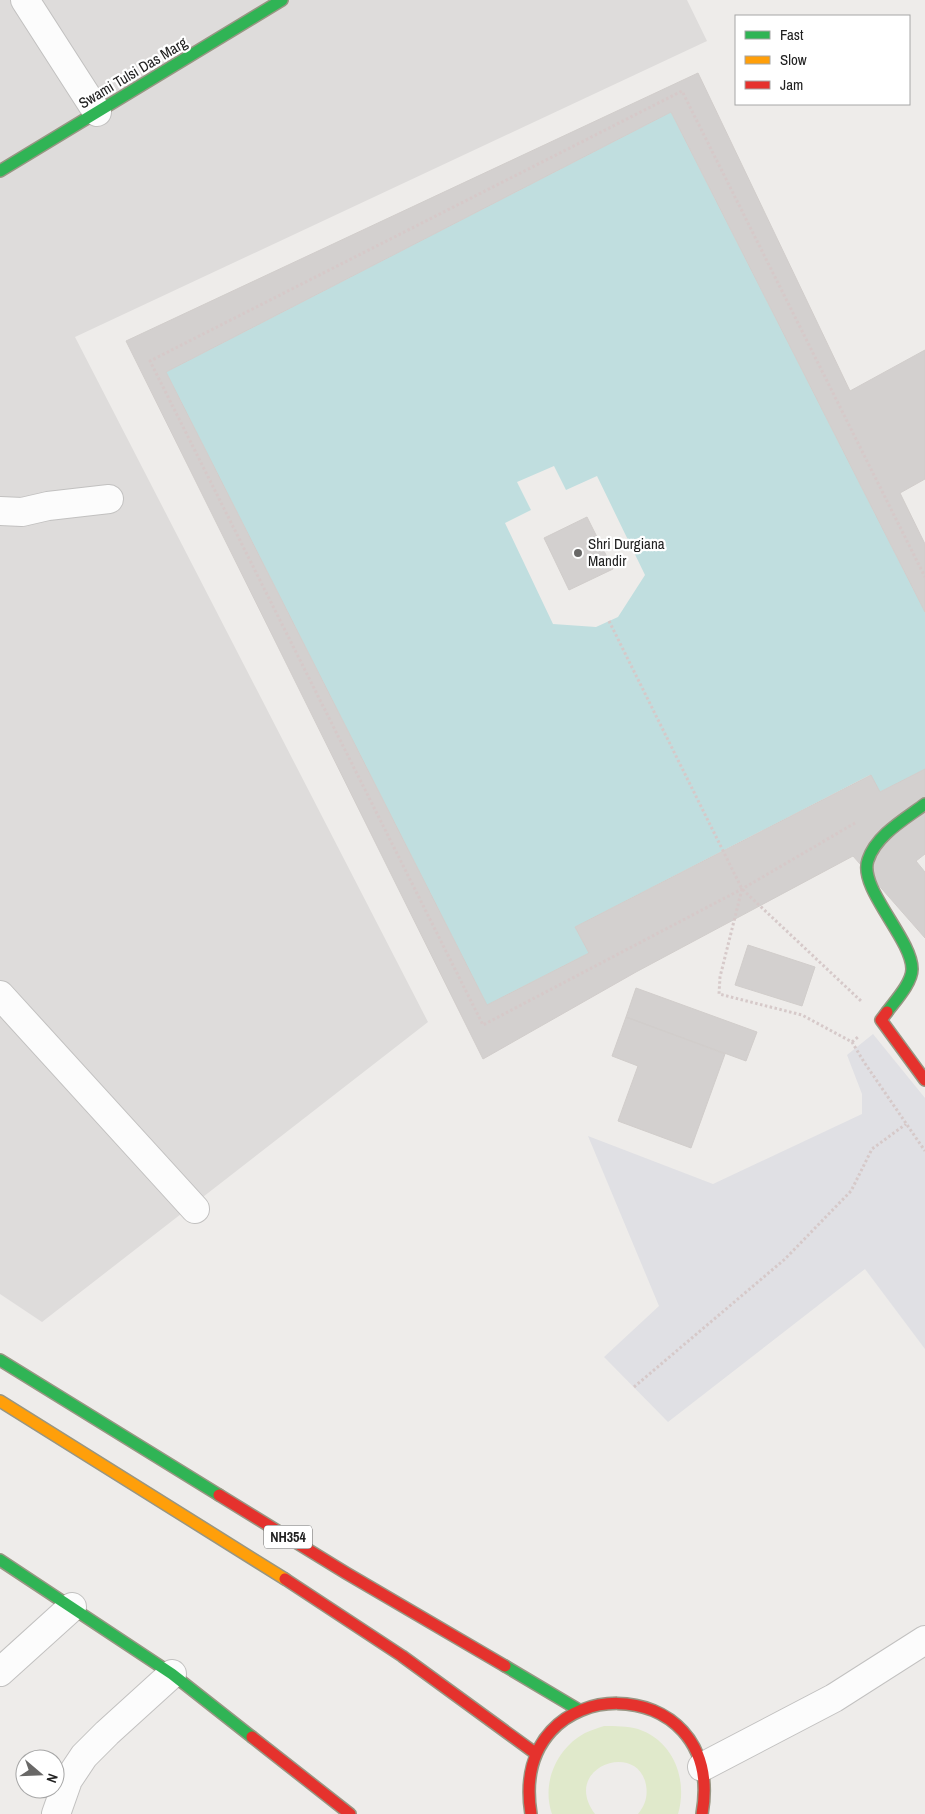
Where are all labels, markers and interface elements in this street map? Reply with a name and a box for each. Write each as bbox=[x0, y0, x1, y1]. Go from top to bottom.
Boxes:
legend bbox=[735, 15, 910, 105]
text: Fast bbox=[780, 24, 804, 45]
street label: Swami Tulsi Das Marg bbox=[75, 32, 191, 113]
text: Slow bbox=[780, 49, 807, 70]
text: Jam bbox=[780, 74, 803, 95]
place label: Shri Durgiana Mandir bbox=[588, 533, 665, 571]
marker: Shri Durgiana Mandir bbox=[572, 547, 584, 559]
road number: NH354 bbox=[264, 1525, 312, 1548]
north arrow bbox=[15, 1749, 65, 1799]
text: N bbox=[42, 1771, 62, 1785]

